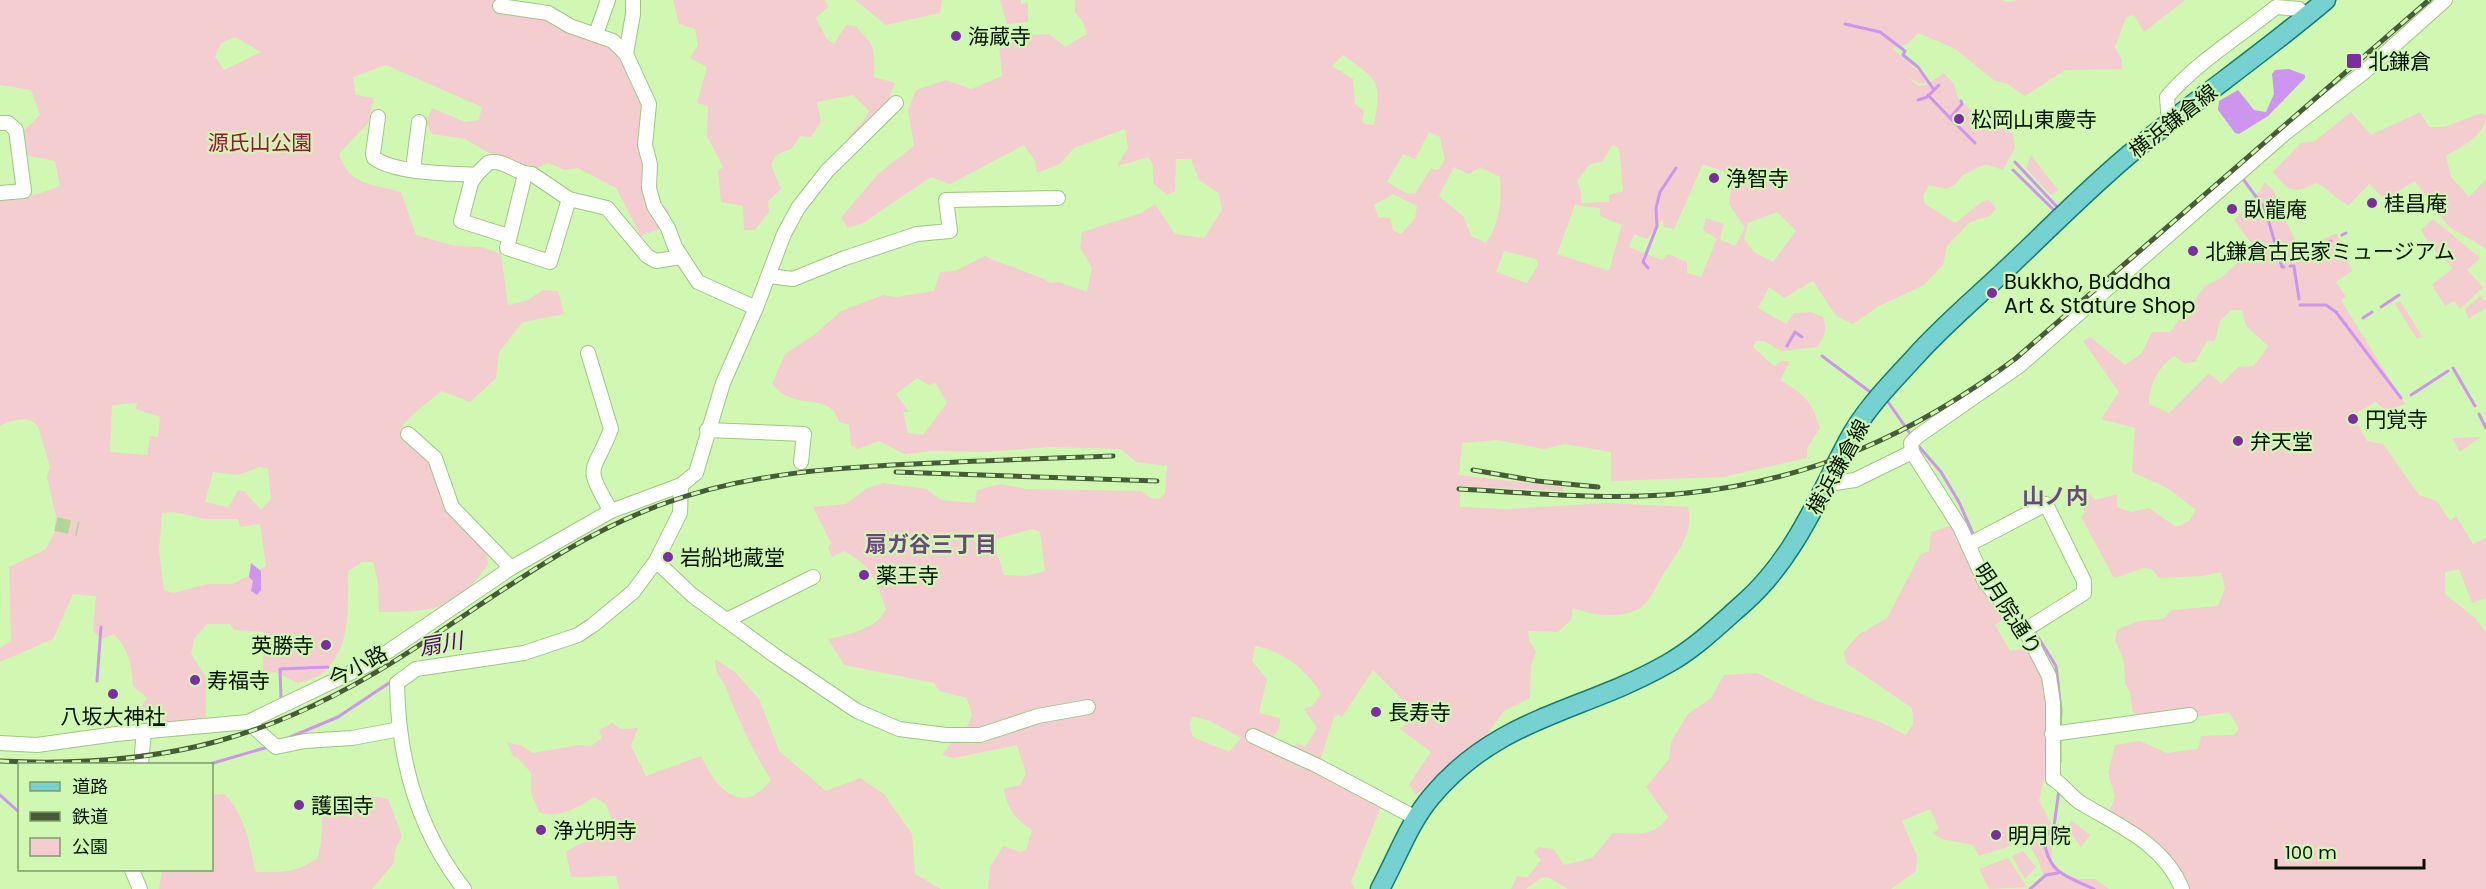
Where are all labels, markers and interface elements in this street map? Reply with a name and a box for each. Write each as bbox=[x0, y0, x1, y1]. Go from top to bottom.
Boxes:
place label: 海蔵寺 bbox=[968, 22, 1031, 51]
marker: 海蔵寺 bbox=[949, 29, 963, 43]
place label: 北鎌倉 bbox=[2368, 47, 2431, 76]
marker: 北鎌倉 bbox=[2345, 52, 2363, 70]
street label: 横浜鎌倉線 bbox=[2123, 77, 2223, 165]
place label: 松岡山東慶寺 bbox=[1971, 105, 2097, 134]
marker: 松岡山東慶寺 bbox=[1952, 112, 1966, 126]
park label: 源氏山公園 bbox=[208, 128, 313, 157]
place label: 浄智寺 bbox=[1726, 164, 1789, 193]
marker: 浄智寺 bbox=[1707, 171, 1721, 185]
place label: 桂昌庵 bbox=[2384, 189, 2447, 218]
place label: 臥龍庵 bbox=[2244, 195, 2307, 224]
marker: 桂昌庵 bbox=[2365, 196, 2379, 210]
marker: 臥龍庵 bbox=[2225, 202, 2239, 216]
place label: 北鎌倉古民家ミュージアム bbox=[2205, 237, 2455, 266]
marker: 北鎌倉古民家ミュージアム bbox=[2186, 244, 2200, 258]
place label: Bukkho, Buddha Art & Stature Shop bbox=[2004, 267, 2195, 320]
marker: Bukkho, Buddha Art & Stature Shop bbox=[1985, 286, 1999, 300]
place label: 円覚寺 bbox=[2365, 405, 2428, 434]
marker: 円覚寺 bbox=[2346, 412, 2360, 426]
street label: 横浜鎌倉線 bbox=[1800, 414, 1876, 520]
place label: 弁天堂 bbox=[2250, 427, 2313, 456]
marker: 弁天堂 bbox=[2231, 434, 2245, 448]
district label: 山ノ内 bbox=[2022, 481, 2088, 512]
district label: 扇ガ谷三丁目 bbox=[865, 529, 997, 560]
place label: 岩船地蔵堂 bbox=[680, 543, 785, 572]
marker: 岩船地蔵堂 bbox=[661, 550, 675, 564]
street label: 明月院通り bbox=[1967, 557, 2049, 661]
place label: 薬王寺 bbox=[876, 561, 939, 590]
marker: 薬王寺 bbox=[857, 568, 871, 582]
water label: 扇川 bbox=[417, 625, 467, 663]
place label: 英勝寺 bbox=[251, 631, 314, 660]
marker: 英勝寺 bbox=[319, 638, 333, 652]
street label: 今小路 bbox=[323, 638, 393, 694]
place label: 寿福寺 bbox=[207, 666, 270, 695]
marker: 寿福寺 bbox=[188, 673, 202, 687]
marker: 八坂大神社 bbox=[106, 687, 120, 701]
place label: 長寿寺 bbox=[1388, 698, 1451, 727]
place label: 八坂大神社 bbox=[61, 702, 166, 731]
marker: 長寿寺 bbox=[1369, 705, 1383, 719]
legend bbox=[18, 763, 213, 871]
text: 道路 bbox=[72, 774, 108, 799]
place label: 護国寺 bbox=[311, 791, 374, 820]
marker: 護国寺 bbox=[292, 798, 306, 812]
text: 鉄道 bbox=[72, 804, 108, 829]
place label: 浄光明寺 bbox=[553, 816, 637, 845]
place label: 明月院 bbox=[2008, 821, 2071, 850]
marker: 浄光明寺 bbox=[534, 823, 548, 837]
marker: 明月院 bbox=[1989, 828, 2003, 842]
scale bar bbox=[2276, 832, 2424, 870]
text: 公園 bbox=[72, 834, 108, 859]
text: 100 m bbox=[2285, 840, 2337, 865]

